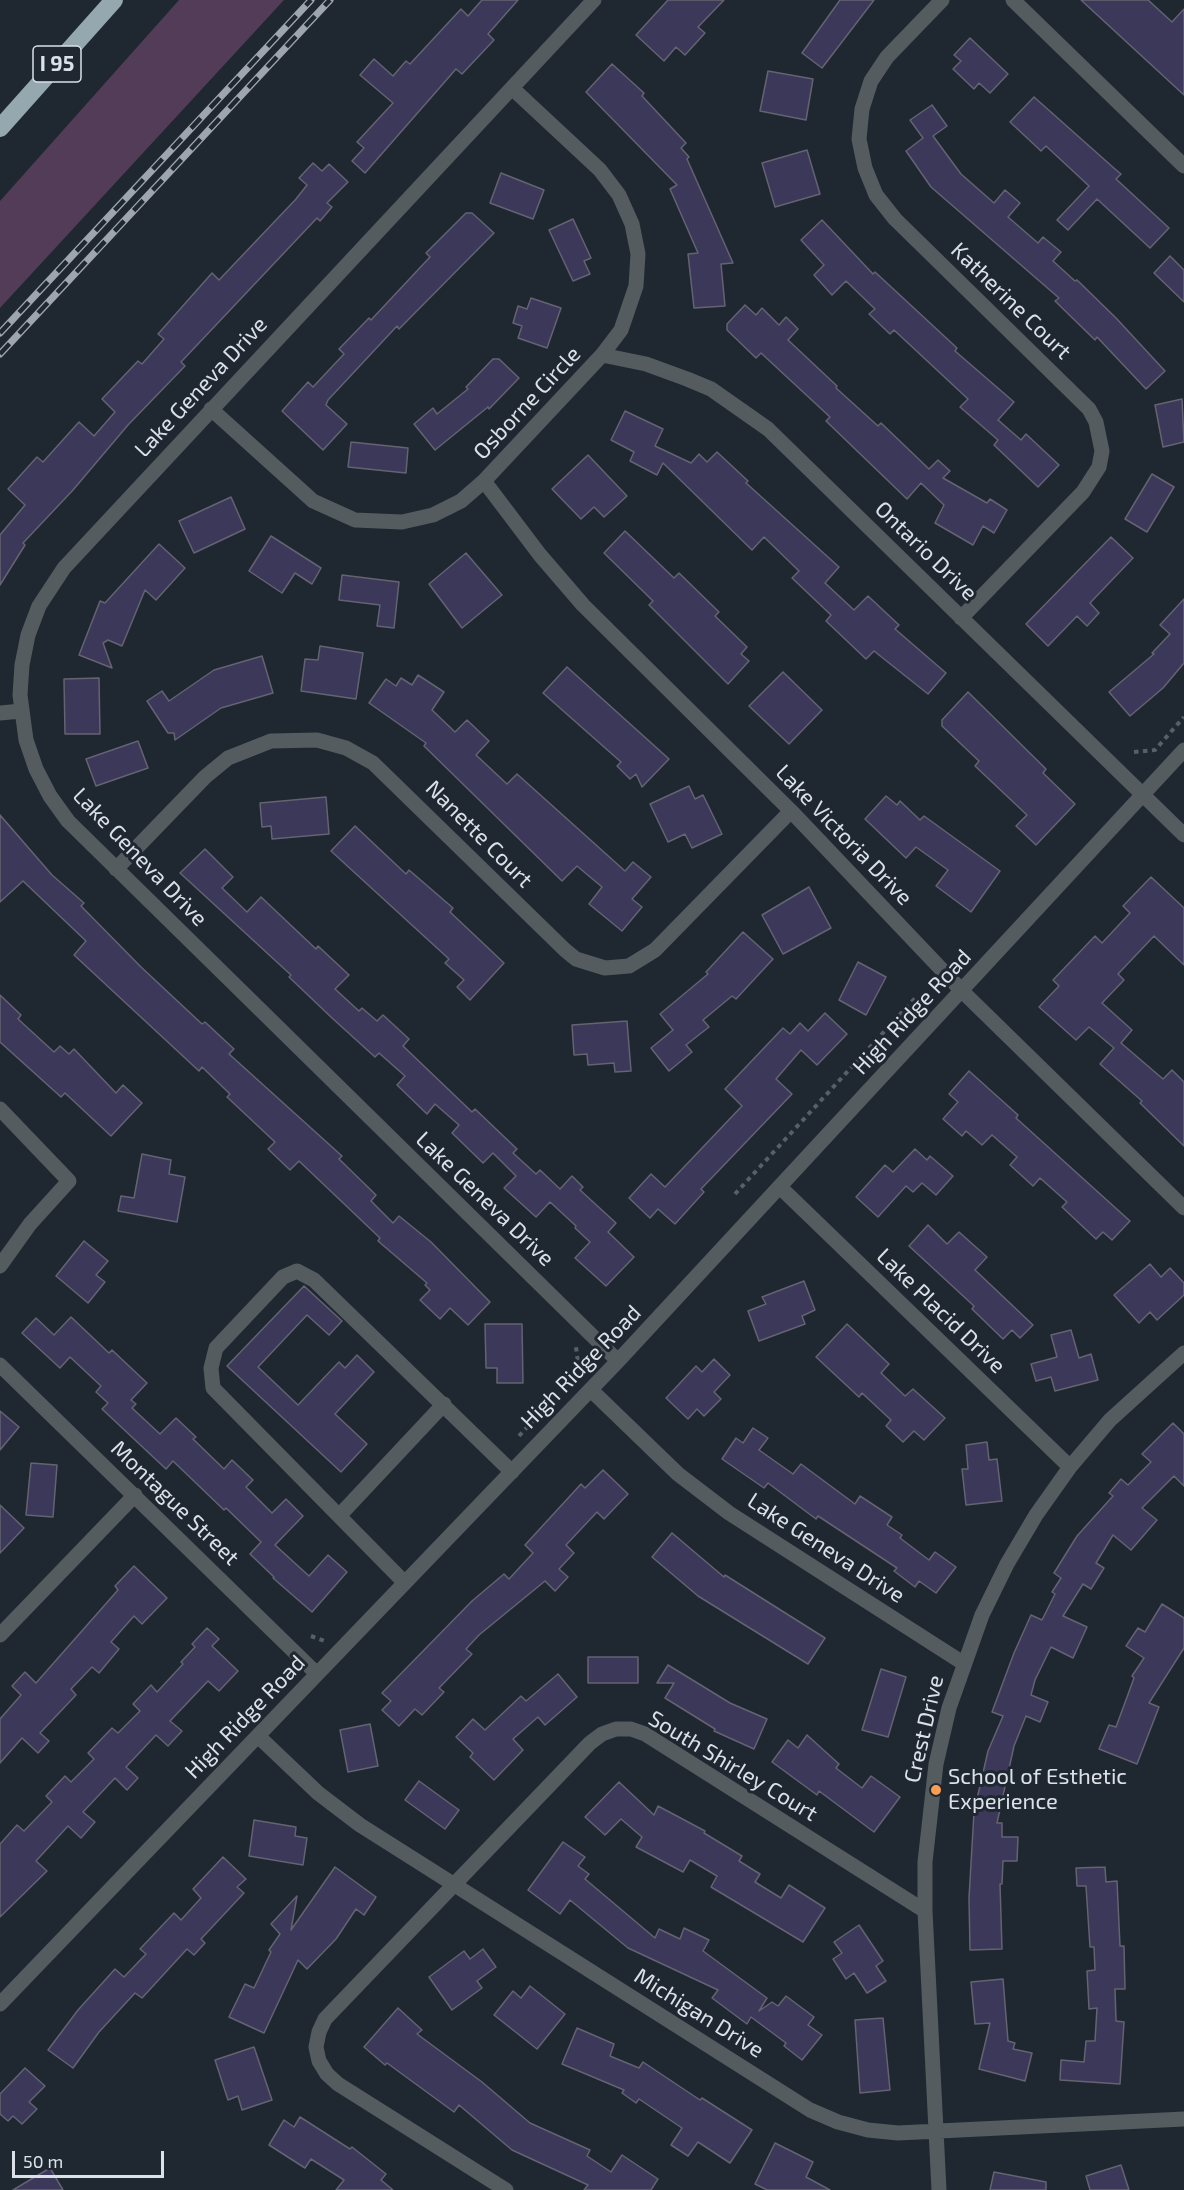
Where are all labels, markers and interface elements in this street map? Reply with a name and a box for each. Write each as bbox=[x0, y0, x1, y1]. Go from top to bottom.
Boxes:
road number: I 95 bbox=[33, 46, 81, 82]
street label: Katherine Court bbox=[945, 237, 1077, 365]
street label: Lake Geneva Drive bbox=[129, 311, 273, 463]
street label: Osborne Circle bbox=[468, 341, 586, 465]
street label: Ontario Drive bbox=[869, 496, 983, 606]
street label: Lake Victoria Drive bbox=[770, 759, 918, 911]
street label: Nanette Court bbox=[420, 775, 538, 893]
street label: Lake Geneva Drive bbox=[67, 782, 213, 932]
street label: High Ridge Road bbox=[847, 944, 977, 1080]
street label: Lake Geneva Drive bbox=[410, 1126, 560, 1272]
street label: Lake Placid Drive bbox=[871, 1243, 1011, 1379]
street label: High Ridge Road bbox=[515, 1300, 647, 1434]
street label: Montague Street bbox=[106, 1435, 244, 1571]
street label: Lake Geneva Drive bbox=[743, 1487, 909, 1609]
street label: High Ridge Road bbox=[179, 1650, 311, 1784]
street label: Crest Drive bbox=[899, 1673, 949, 1785]
street label: South Shirley Court bbox=[644, 1705, 822, 1827]
place label: School of Esthetic Experience bbox=[948, 1764, 1127, 1816]
marker: School of Esthetic Experience bbox=[929, 1783, 943, 1797]
street label: Michigan Drive bbox=[629, 1963, 769, 2063]
scale bar bbox=[15, 2139, 166, 2177]
text: 50 m bbox=[23, 2150, 63, 2172]

